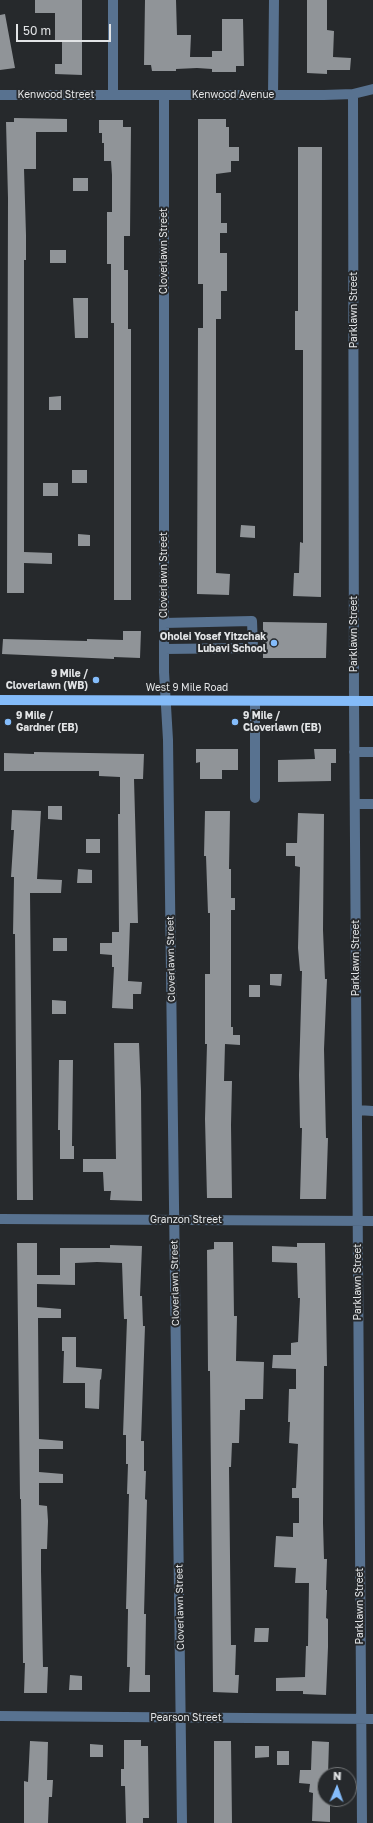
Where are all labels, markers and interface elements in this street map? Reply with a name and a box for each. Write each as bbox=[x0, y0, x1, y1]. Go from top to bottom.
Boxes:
scale bar bbox=[18, 16, 113, 42]
text: 50 m bbox=[23, 23, 51, 38]
street label: Kenwood Street bbox=[18, 89, 94, 101]
street label: Kenwood Avenue bbox=[192, 89, 274, 101]
street label: Cloverlawn Street bbox=[158, 208, 170, 294]
street label: Parklawn Street bbox=[348, 272, 360, 348]
street label: Cloverlawn Street bbox=[158, 532, 170, 618]
street label: Parklawn Street bbox=[348, 596, 360, 672]
place label: Oholei Yosef Yitzchak Lubavi School bbox=[160, 631, 266, 654]
marker: Oholei Yosef Yitzchak Lubavi School bbox=[269, 638, 279, 648]
place label: 9 Mile / Cloverlawn (WB) bbox=[6, 668, 88, 692]
marker: 9 Mile / Cloverlawn (WB) bbox=[91, 675, 101, 685]
street label: West 9 Mile Road bbox=[146, 682, 228, 694]
place label: 9 Mile / Gardner (EB) bbox=[16, 710, 78, 734]
place label: 9 Mile / Cloverlawn (EB) bbox=[243, 710, 322, 734]
marker: 9 Mile / Gardner (EB) bbox=[3, 717, 13, 727]
marker: 9 Mile / Cloverlawn (EB) bbox=[230, 717, 240, 727]
street label: Cloverlawn Street bbox=[164, 916, 178, 1002]
street label: Parklawn Street bbox=[350, 920, 362, 996]
street label: Granzon Street bbox=[150, 1214, 222, 1226]
street label: Cloverlawn Street bbox=[168, 1240, 182, 1326]
street label: Parklawn Street bbox=[352, 1244, 364, 1320]
street label: Cloverlawn Street bbox=[173, 1564, 187, 1650]
street label: Parklawn Street bbox=[354, 1568, 366, 1644]
street label: Pearson Street bbox=[150, 1712, 222, 1724]
north arrow bbox=[317, 1767, 357, 1807]
text: N bbox=[333, 1769, 342, 1782]

